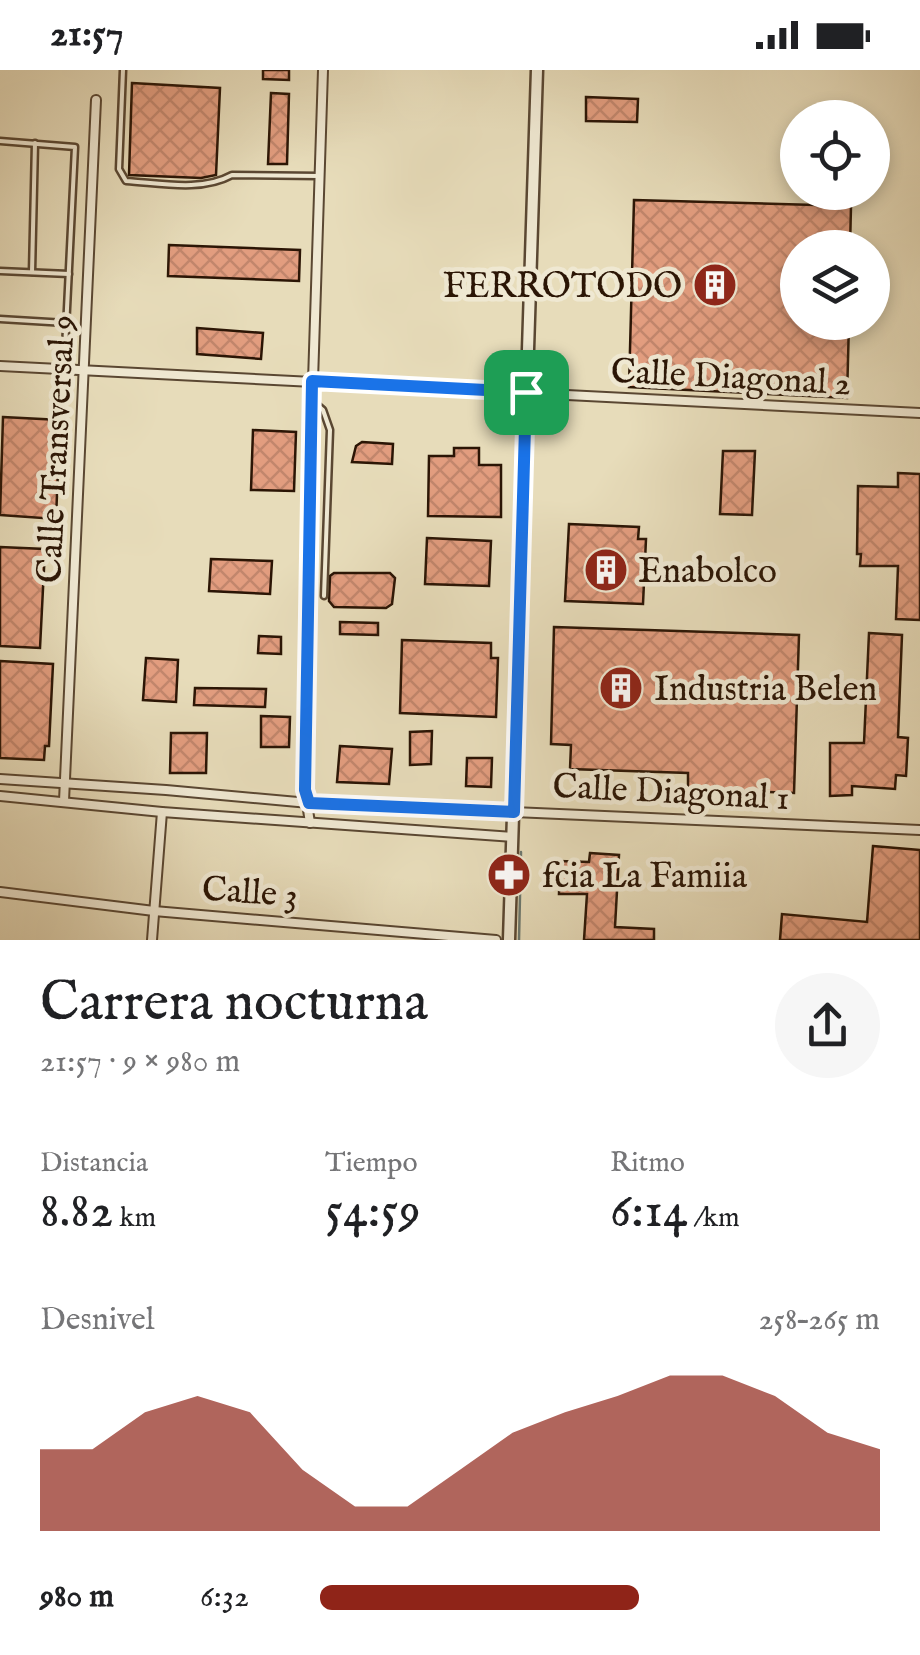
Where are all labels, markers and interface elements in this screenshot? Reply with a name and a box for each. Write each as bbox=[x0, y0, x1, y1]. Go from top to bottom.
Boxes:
text: 21:57 bbox=[50, 11, 124, 59]
map controls bbox=[780, 100, 890, 340]
button: locate bbox=[780, 100, 890, 210]
button: layers bbox=[780, 230, 890, 340]
building icon: FERROTODO bbox=[692, 262, 738, 308]
place label: FERROTODO bbox=[443, 265, 682, 310]
street label: Calle Transversal 9 bbox=[28, 314, 87, 585]
pin bbox=[484, 350, 569, 435]
street label: Calle Diagonal 2 bbox=[610, 350, 852, 407]
icon: arrive bbox=[499, 365, 554, 420]
building icon: Enabolco bbox=[583, 547, 629, 593]
place label: Enabolco bbox=[638, 550, 777, 595]
building icon: Industria Belen bbox=[598, 665, 644, 711]
place label: Industria Belen bbox=[654, 668, 877, 713]
street label: Calle Diagonal 1 bbox=[551, 765, 790, 822]
pharmacy icon: fcia La Famiia bbox=[486, 852, 532, 898]
place label: fcia La Famiia bbox=[542, 855, 748, 900]
street label: Calle 3 bbox=[200, 868, 299, 919]
text: Carrera nocturna bbox=[40, 969, 428, 1039]
button: share bbox=[775, 973, 880, 1078]
text: 21:57 · 9 × 980 m bbox=[40, 1042, 240, 1083]
text: Distancia bbox=[40, 1146, 148, 1181]
text: Tiempo bbox=[325, 1146, 418, 1181]
text: Ritmo bbox=[610, 1146, 685, 1181]
text: 8.82 bbox=[40, 1181, 113, 1244]
text: 54:59 bbox=[325, 1181, 421, 1244]
text: 6:14 bbox=[610, 1181, 687, 1244]
text: km bbox=[113, 1201, 156, 1236]
text: /km bbox=[687, 1201, 740, 1236]
text: Desnivel bbox=[40, 1300, 155, 1341]
text: 258–265 m bbox=[758, 1300, 880, 1341]
text: 980 m bbox=[40, 1577, 114, 1618]
text: 6:32 bbox=[200, 1577, 249, 1618]

